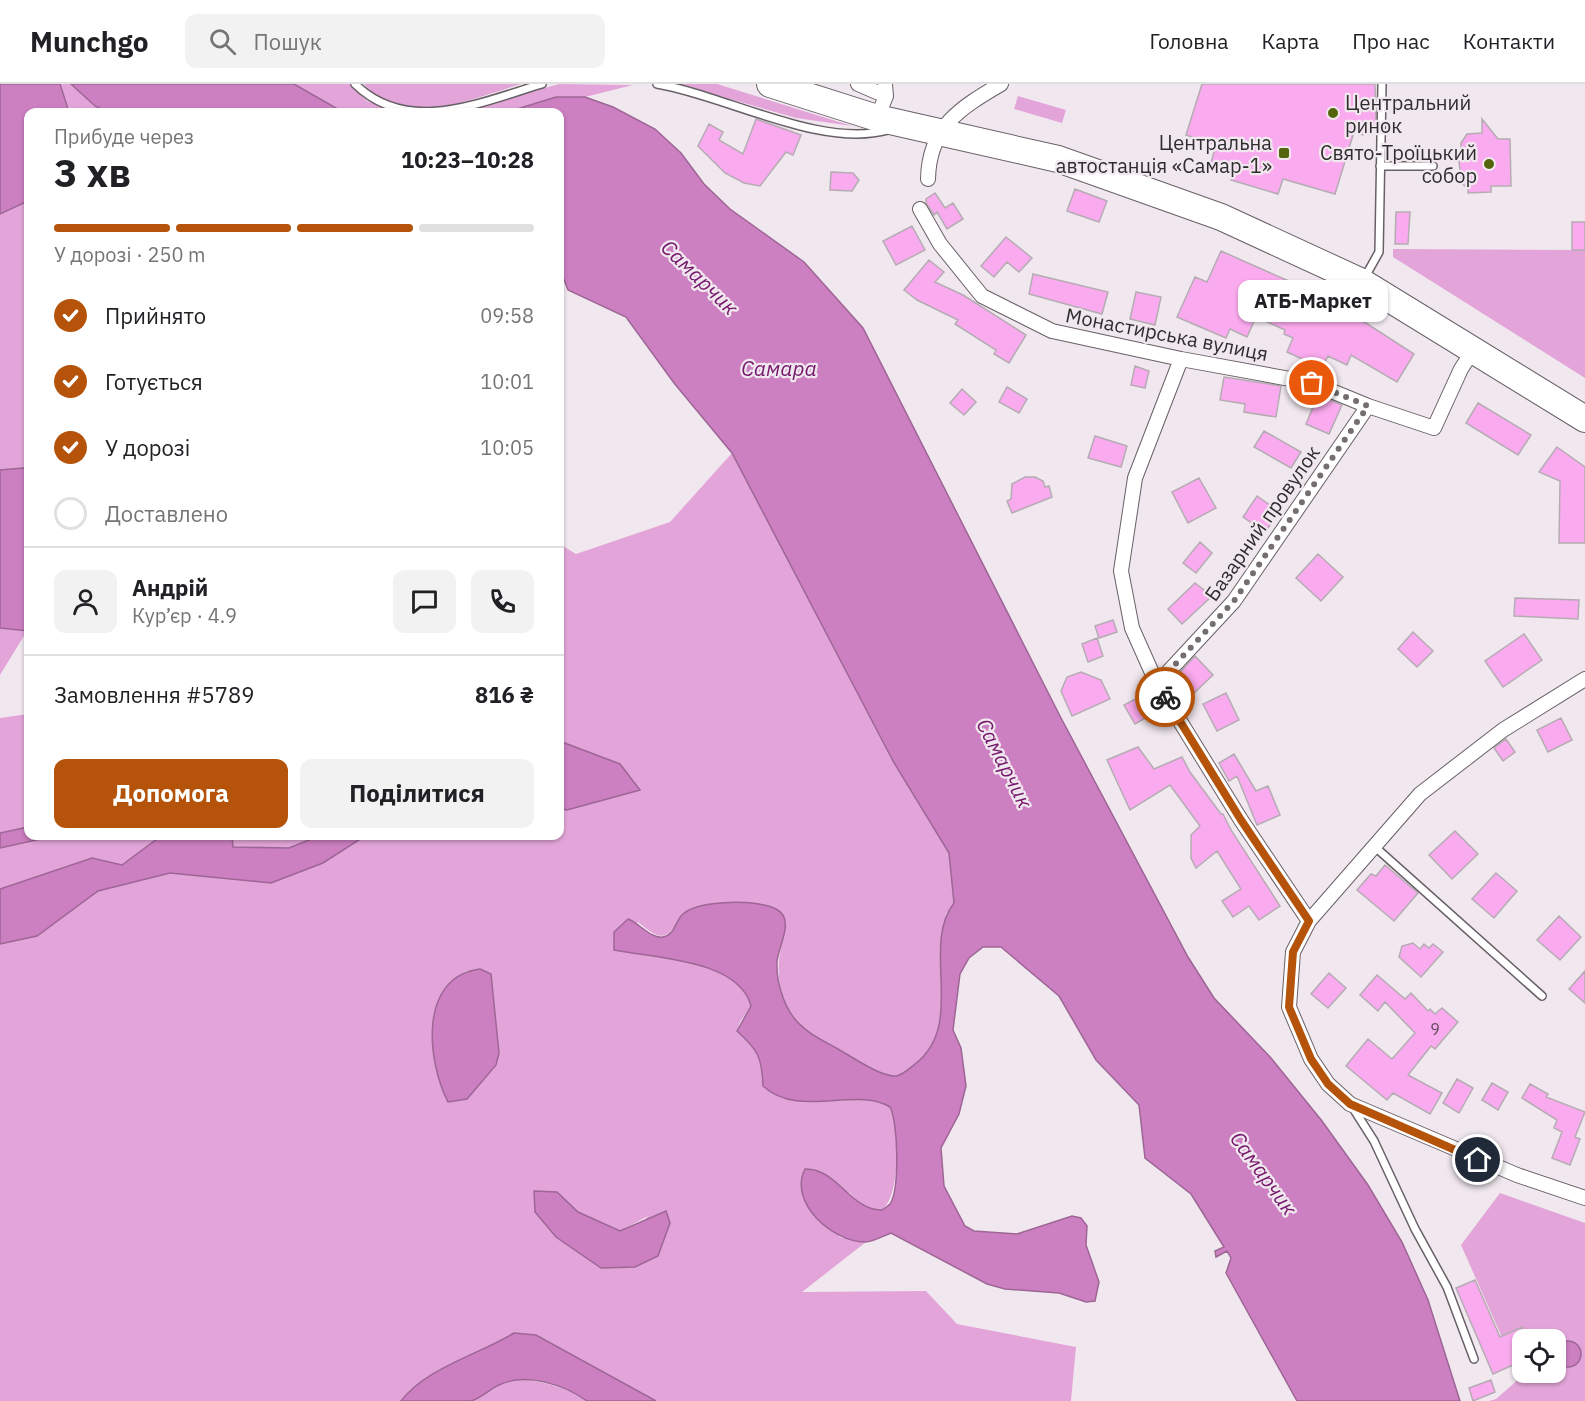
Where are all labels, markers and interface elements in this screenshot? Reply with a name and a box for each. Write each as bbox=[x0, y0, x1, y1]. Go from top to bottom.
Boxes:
search box bbox=[185, 14, 605, 68]
text: Munchgo bbox=[30, 23, 149, 60]
icon: search bbox=[206, 25, 239, 58]
text: Пошук bbox=[254, 27, 322, 56]
text: Головна bbox=[1150, 27, 1228, 55]
text: Карта bbox=[1261, 27, 1319, 55]
text: Про нас bbox=[1352, 27, 1430, 55]
text: Контакти bbox=[1463, 27, 1555, 55]
place label: Центральний ринок bbox=[1345, 89, 1471, 139]
marker: Центральний ринок bbox=[1326, 106, 1340, 120]
text: Прибуде через bbox=[54, 123, 194, 150]
place label: Центральна автостанція «Самар-1» bbox=[1056, 129, 1272, 179]
place label: Свято-Троїцький собор bbox=[1320, 139, 1477, 189]
text: 10:23–10:28 bbox=[401, 145, 534, 174]
marker: Центральна автостанція «Самар-1» bbox=[1277, 146, 1291, 160]
text: 3 хв bbox=[54, 147, 131, 198]
marker: Свято-Троїцький собор bbox=[1482, 157, 1496, 171]
water label: Самарчик bbox=[655, 233, 745, 321]
text: У дорозі · 250 m bbox=[54, 241, 206, 268]
callout: АТБ-Маркет bbox=[1237, 281, 1387, 323]
text: АТБ-Маркет bbox=[1254, 287, 1372, 314]
icon: check bbox=[54, 299, 87, 332]
text: Прийнято bbox=[105, 301, 206, 330]
street label: Монастирська вулиця bbox=[1063, 301, 1271, 367]
text: 09:58 bbox=[480, 302, 534, 329]
water label: Самара bbox=[741, 354, 817, 382]
pin bbox=[1286, 357, 1337, 408]
icon: check bbox=[54, 365, 87, 398]
icon: bag bbox=[1295, 366, 1328, 399]
text: Готується bbox=[105, 367, 203, 396]
text: 10:01 bbox=[480, 368, 534, 395]
icon: check bbox=[54, 431, 87, 464]
text: У дорозі bbox=[105, 433, 190, 462]
text: 10:05 bbox=[480, 434, 534, 461]
street label: Базарний провулок bbox=[1198, 440, 1326, 606]
text: Доставлено bbox=[105, 499, 228, 528]
button: person bbox=[54, 570, 117, 633]
button: chat bbox=[393, 570, 456, 633]
button: phone bbox=[471, 570, 534, 633]
text: Андрій bbox=[132, 573, 208, 602]
text: Кур’єр · 4.9 bbox=[132, 602, 237, 629]
courier bbox=[1135, 667, 1195, 727]
text: Замовлення #5789 bbox=[54, 680, 254, 709]
text: 816 ₴ bbox=[475, 680, 534, 709]
icon: bike bbox=[1149, 681, 1182, 714]
water label: Самарчик bbox=[971, 713, 1040, 813]
button: Допомога bbox=[54, 759, 288, 828]
button: Поділитися bbox=[300, 759, 534, 828]
house number: 9 bbox=[1430, 1019, 1440, 1039]
water label: Самарчик bbox=[1224, 1126, 1304, 1221]
pin bbox=[1452, 1134, 1503, 1185]
icon: home bbox=[1461, 1143, 1494, 1176]
map controls bbox=[1512, 1329, 1566, 1383]
button: locate bbox=[1512, 1329, 1566, 1383]

